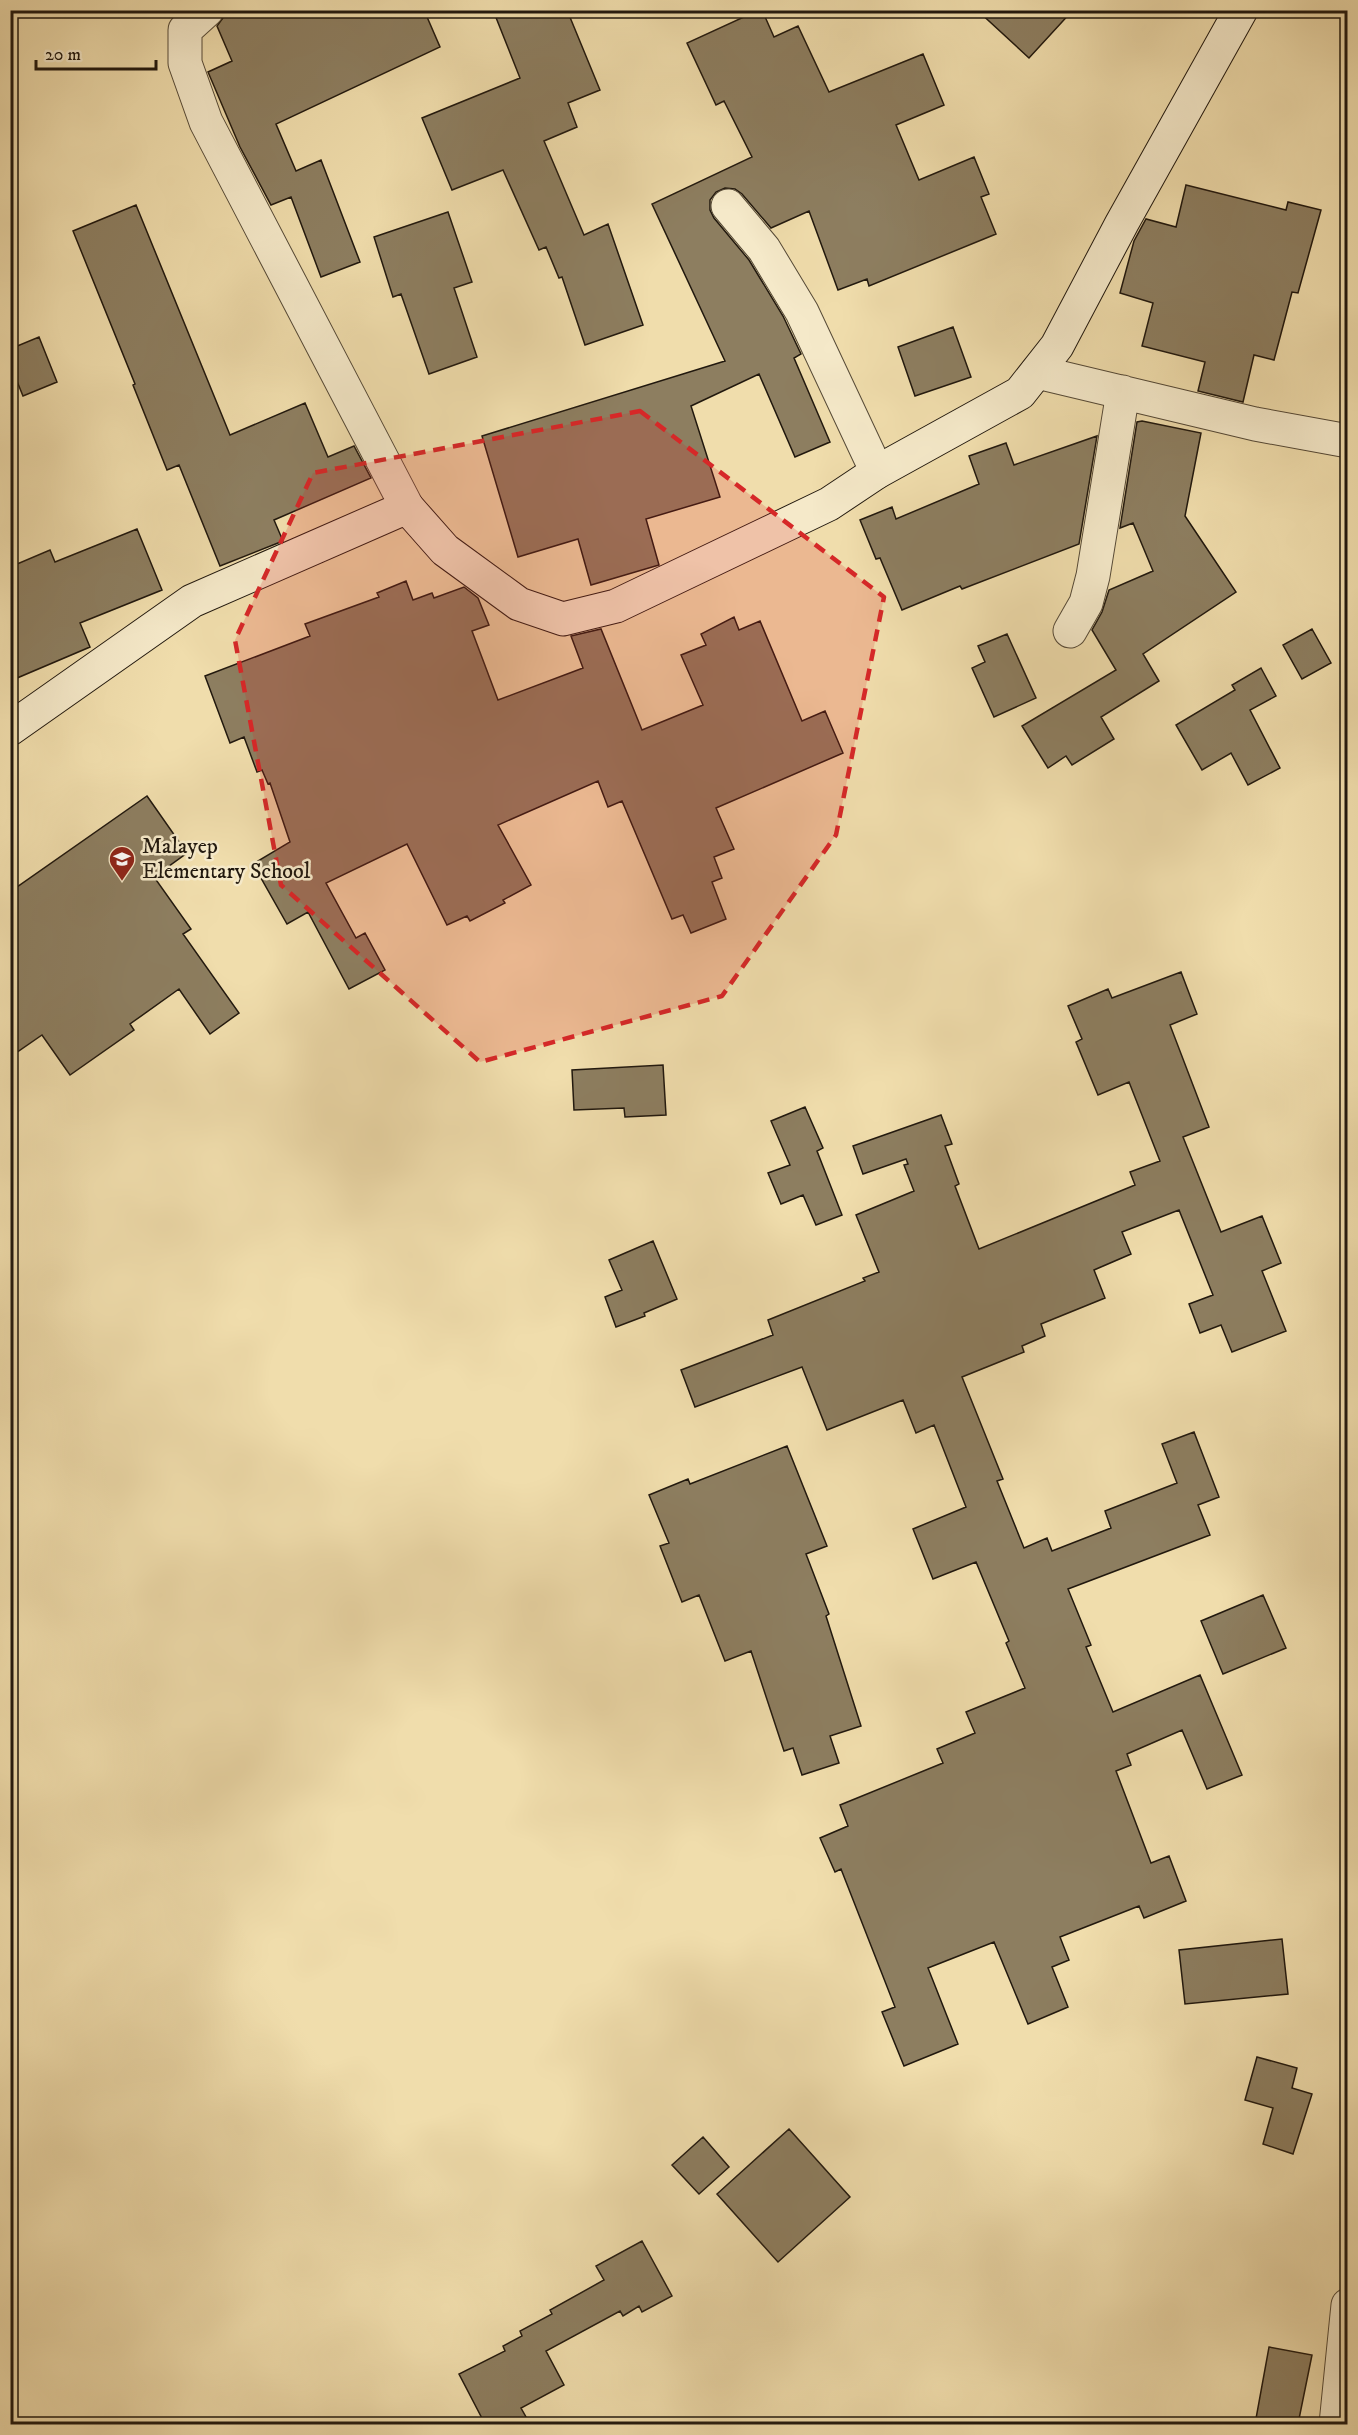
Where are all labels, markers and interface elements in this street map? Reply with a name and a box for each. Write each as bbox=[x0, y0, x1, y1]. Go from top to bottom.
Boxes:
scale bar bbox=[36, 33, 156, 71]
text: 20 m bbox=[45, 44, 81, 66]
place label: Malayep Elementary School bbox=[142, 833, 311, 885]
school or university icon: Malayep Elementary School bbox=[107, 844, 137, 882]

